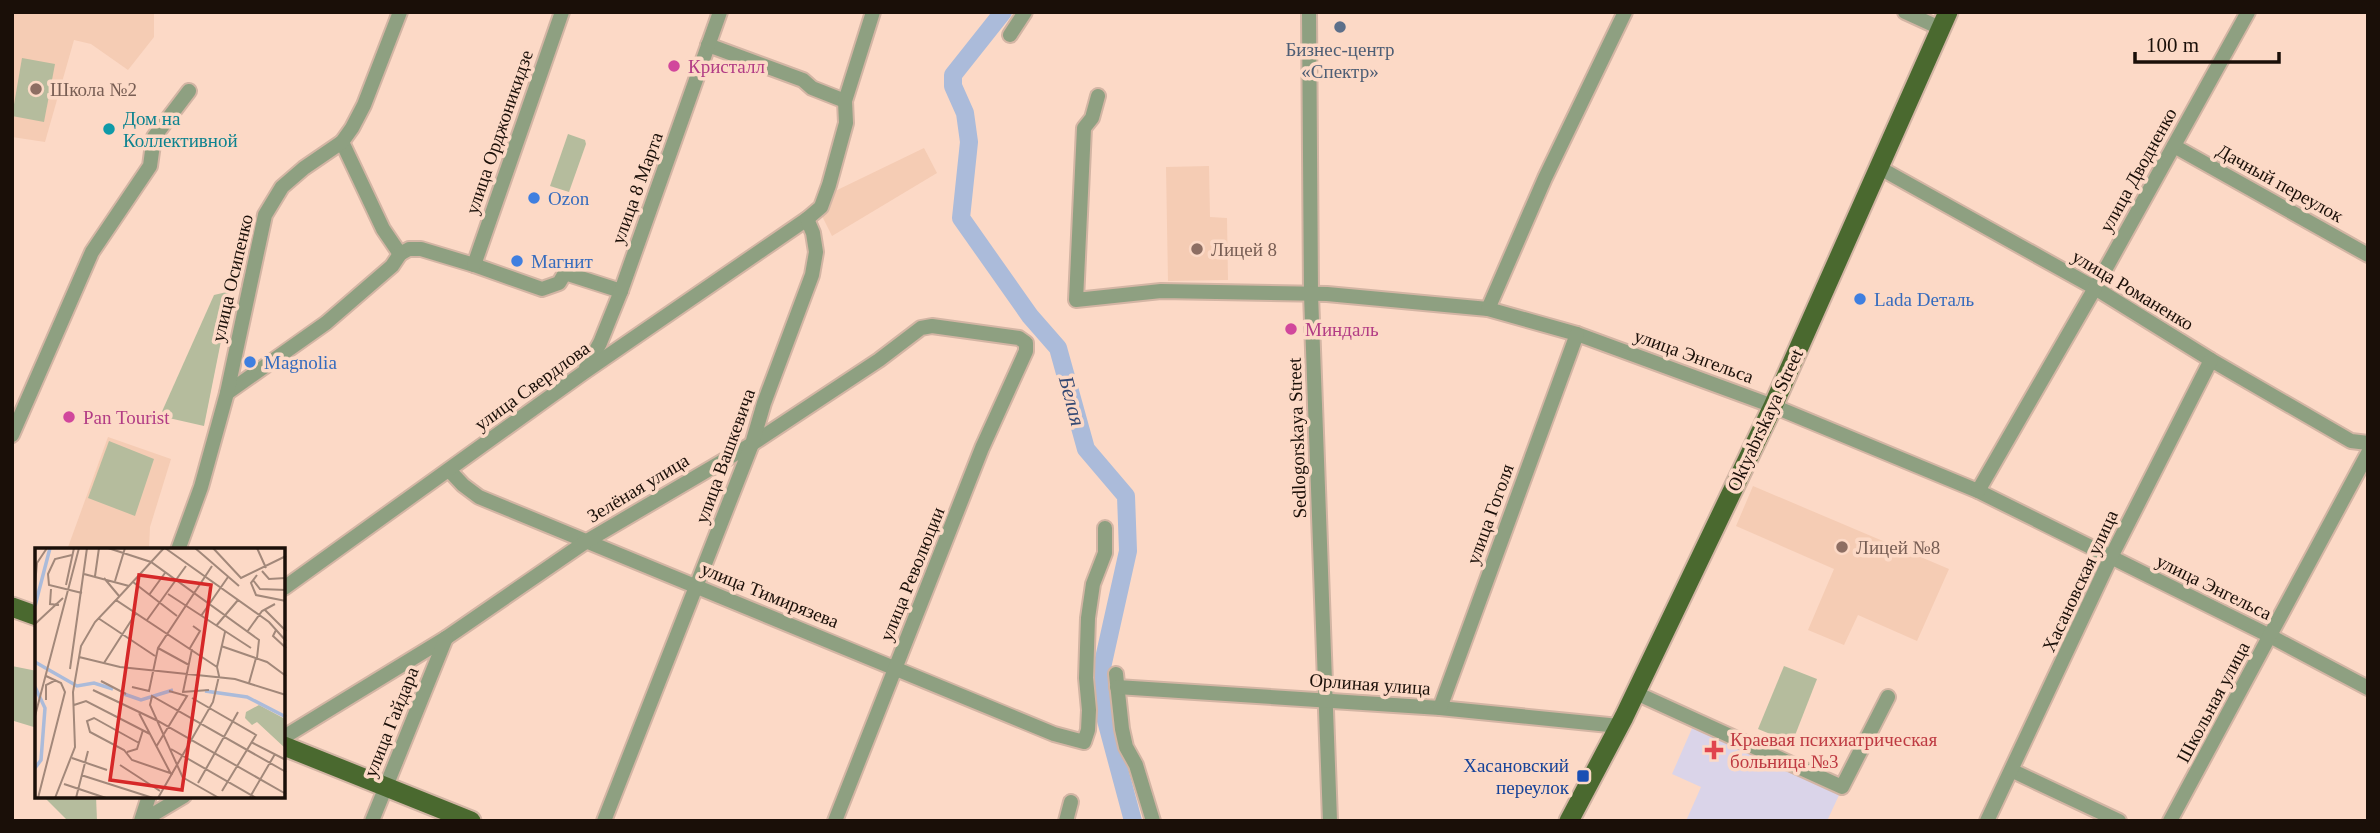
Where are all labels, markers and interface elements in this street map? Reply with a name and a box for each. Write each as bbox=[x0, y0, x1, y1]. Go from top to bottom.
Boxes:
marker: Бизнес-центр «Спектр» bbox=[1332, 19, 1348, 35]
scale bar bbox=[2135, 21, 2278, 65]
text: 100 m bbox=[2146, 33, 2199, 57]
place label: Бизнес-центр «Спектр» bbox=[1285, 39, 1395, 82]
street label: улица Орджоникидзе bbox=[461, 47, 537, 217]
place label: Кристалл bbox=[688, 56, 765, 77]
marker: Кристалл bbox=[666, 58, 682, 74]
place label: Школа №2 bbox=[50, 79, 137, 100]
marker: Школа №2 bbox=[28, 81, 44, 97]
street label: улица Дводненко bbox=[2095, 104, 2181, 236]
place label: Дом на Коллективной bbox=[123, 108, 238, 151]
marker: Дом на Коллективной bbox=[101, 121, 117, 137]
street label: улица 8 Марта bbox=[607, 129, 667, 247]
street label: Дачный переулок bbox=[2213, 140, 2347, 227]
place label: Ozon bbox=[548, 188, 590, 209]
marker: Ozon bbox=[526, 190, 542, 206]
street label: улица Осипенко bbox=[207, 212, 257, 344]
place label: Лицей 8 bbox=[1211, 239, 1277, 260]
marker: Лицей 8 bbox=[1189, 241, 1205, 257]
street label: улица Романенко bbox=[2069, 246, 2197, 334]
place label: Магнит bbox=[531, 251, 593, 272]
marker: Магнит bbox=[509, 253, 525, 269]
place label: Lada Dеталь bbox=[1874, 289, 1974, 310]
marker: Lada Dеталь bbox=[1852, 291, 1868, 307]
place label: Миндаль bbox=[1305, 319, 1379, 340]
marker: Миндаль bbox=[1283, 321, 1299, 337]
street label: улица Энгельса bbox=[1631, 325, 1757, 388]
street label: улица Свердлова bbox=[471, 337, 594, 435]
street label: Oktyabrskaya Street bbox=[1723, 345, 1807, 494]
place label: Magnolia bbox=[264, 352, 337, 373]
marker: Magnolia bbox=[242, 354, 258, 370]
street label: Sedlogorskaya Street bbox=[1284, 356, 1310, 519]
water label: Белая bbox=[1054, 372, 1090, 429]
street label: улица Вашкевича bbox=[691, 385, 759, 526]
place label: Pan Tourist bbox=[83, 407, 170, 428]
marker: Pan Tourist bbox=[61, 409, 77, 425]
street label: Зелёная улица bbox=[583, 449, 693, 527]
street label: улица Гоголя bbox=[1462, 461, 1518, 567]
street label: улица Революции bbox=[876, 504, 948, 644]
street label: Хасановская улица bbox=[2038, 506, 2122, 655]
place label: Лицей №8 bbox=[1856, 537, 1940, 558]
marker: Лицей №8 bbox=[1834, 539, 1850, 555]
inset map bbox=[35, 548, 285, 798]
street label: улица Энгельса bbox=[2153, 550, 2276, 624]
street label: улица Тимирязева bbox=[698, 558, 842, 632]
street label: Школьная улица bbox=[2172, 637, 2254, 766]
street label: улица Гайдара bbox=[359, 663, 423, 780]
street label: Орлиная улица bbox=[1309, 669, 1432, 699]
place label: Краевая психиатрическая больница №3 bbox=[1730, 729, 1938, 772]
marker: Краевая психиатрическая больница №3 bbox=[1704, 740, 1724, 760]
place label: Хасановский переулок bbox=[1463, 755, 1570, 798]
marker: Хасановский переулок bbox=[1575, 768, 1591, 784]

